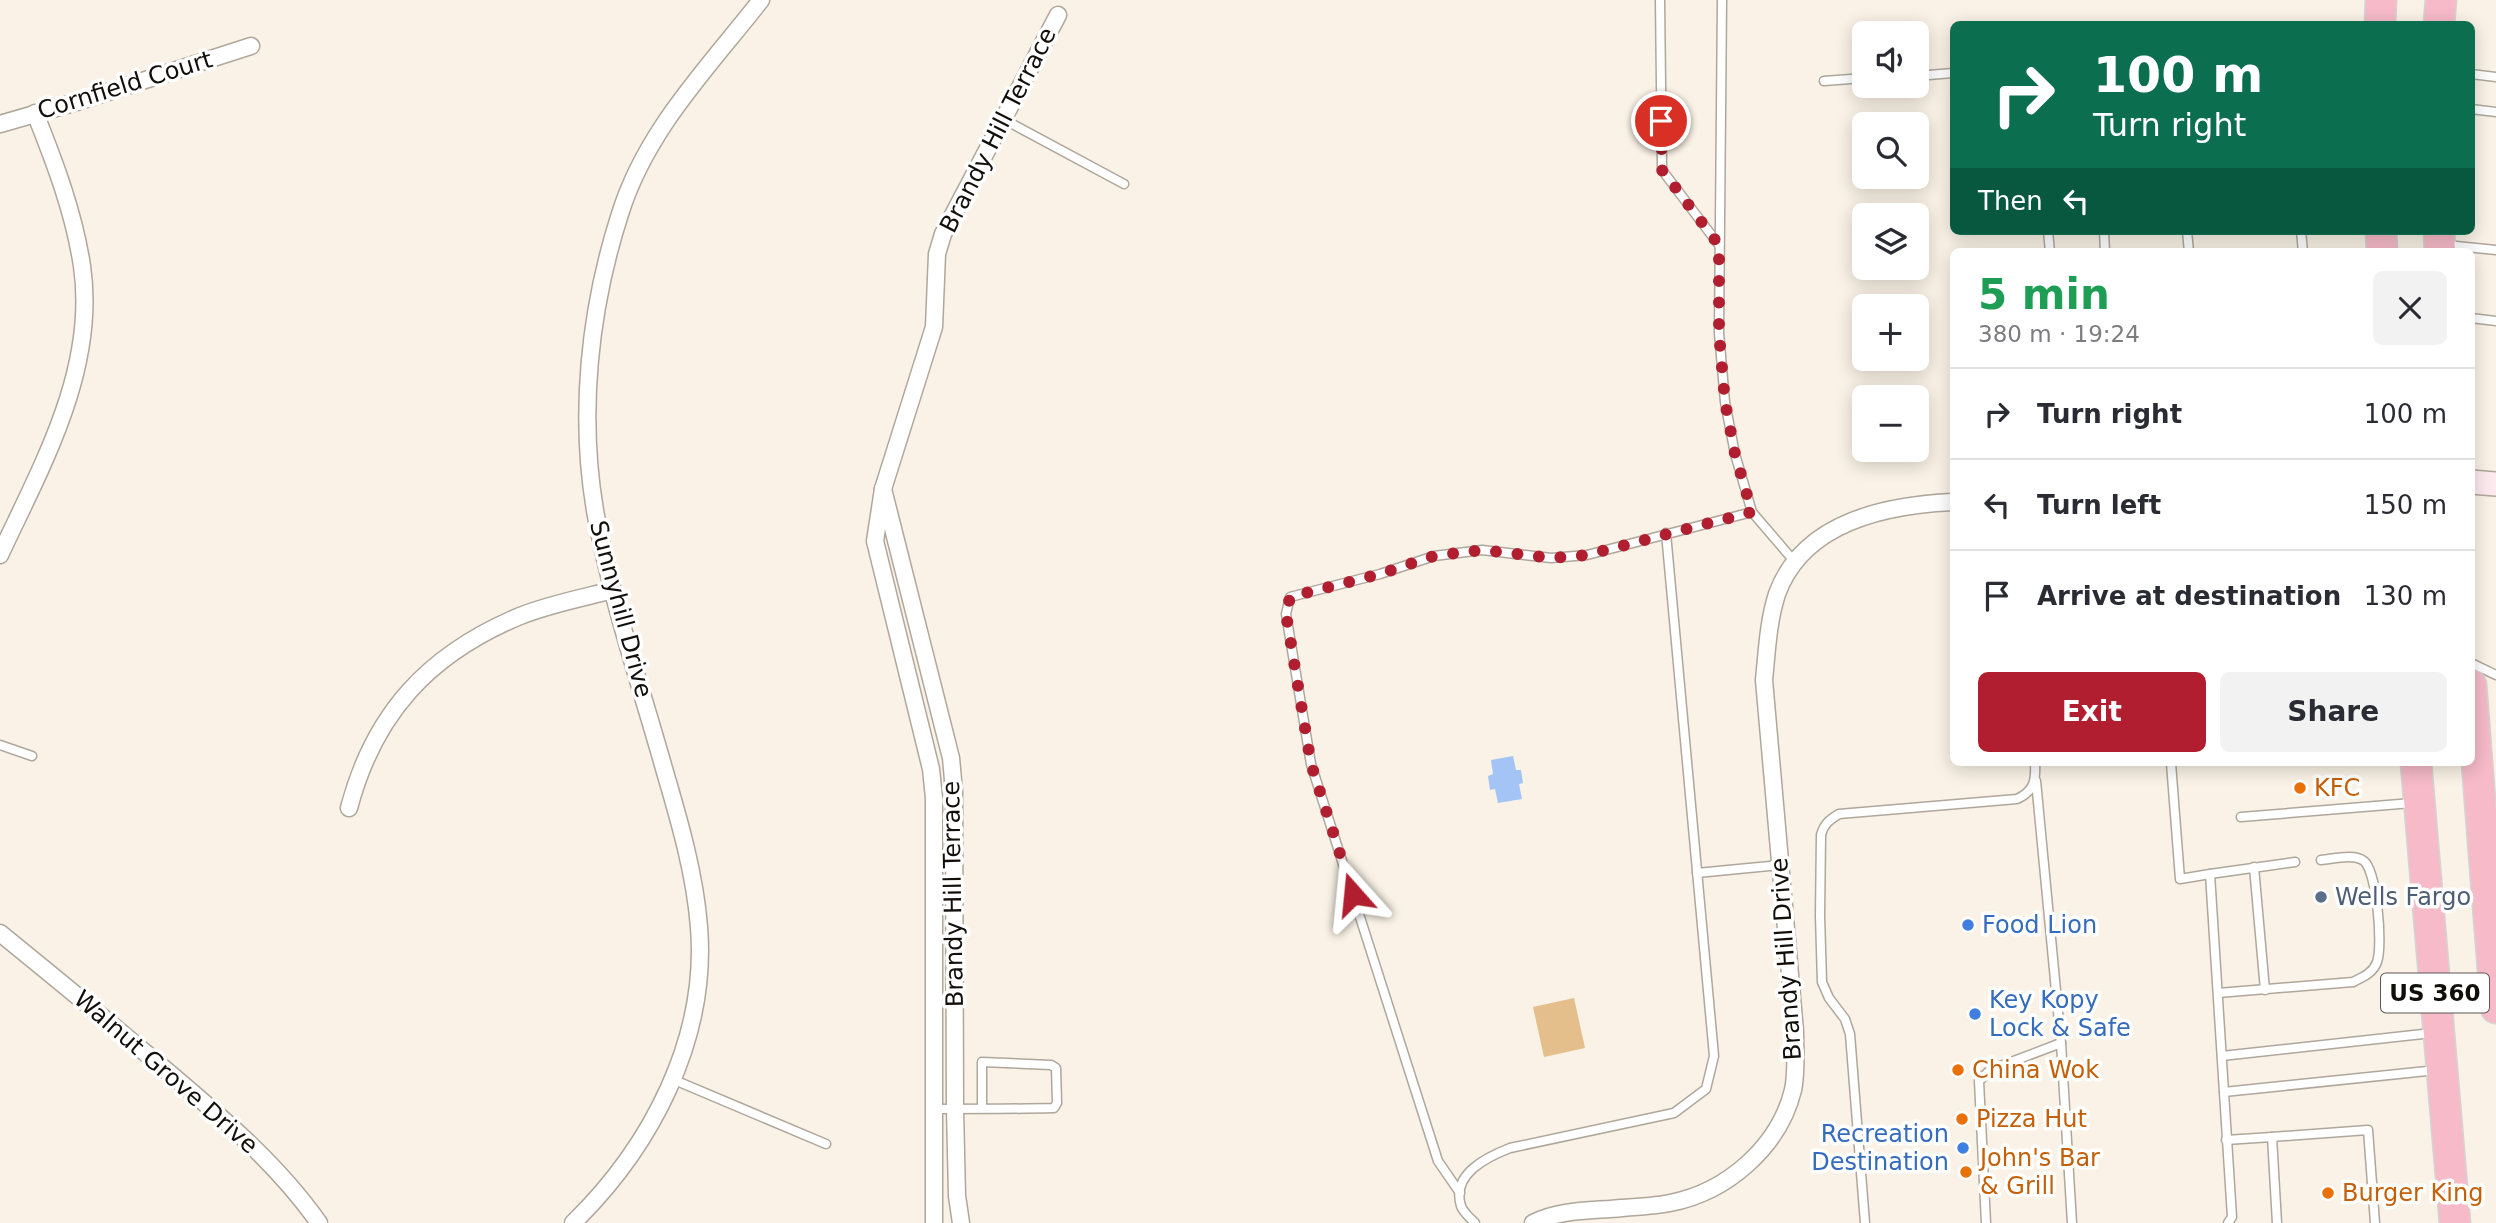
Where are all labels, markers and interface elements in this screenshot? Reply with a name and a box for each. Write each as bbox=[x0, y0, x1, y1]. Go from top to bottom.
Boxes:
map controls bbox=[1852, 21, 1929, 462]
button: sound bbox=[1852, 21, 1929, 98]
street label: Brandy Hill Terrace bbox=[934, 23, 1062, 237]
street label: Cornfield Court bbox=[34, 45, 216, 125]
text: 100 m bbox=[2093, 47, 2263, 104]
icon: right bbox=[1978, 49, 2069, 140]
pin bbox=[1631, 91, 1691, 151]
icon: arrive bbox=[1642, 102, 1680, 140]
text: Turn right bbox=[2093, 106, 2246, 144]
button: search bbox=[1852, 112, 1929, 189]
icon: left bbox=[2057, 182, 2095, 220]
text: Then bbox=[1978, 186, 2043, 216]
button: layers bbox=[1852, 203, 1929, 280]
text: 5 min bbox=[1978, 270, 2110, 319]
button: close bbox=[2373, 271, 2447, 345]
button: + bbox=[1852, 294, 1929, 371]
text: 380 m · 19:24 bbox=[1978, 321, 2140, 347]
button: − bbox=[1852, 385, 1929, 462]
icon: right bbox=[1978, 395, 2016, 433]
text: Turn right bbox=[2037, 399, 2182, 429]
text: 100 m bbox=[2364, 399, 2447, 429]
icon: left bbox=[1978, 486, 2016, 524]
text: Turn left bbox=[2037, 490, 2161, 520]
text: 150 m bbox=[2364, 490, 2447, 520]
street label: Sunnyhill Drive bbox=[584, 518, 658, 700]
icon: arrive bbox=[1978, 577, 2016, 615]
text: Arrive at destination bbox=[2037, 581, 2341, 611]
text: 130 m bbox=[2364, 581, 2447, 611]
button: Exit bbox=[1978, 672, 2206, 752]
button: Share bbox=[2220, 672, 2447, 752]
place label: KFC bbox=[2314, 774, 2360, 802]
marker: KFC bbox=[2292, 780, 2308, 796]
street label: Brandy Hill Terrace bbox=[937, 781, 969, 1007]
position arrow bbox=[1316, 857, 1390, 931]
street label: Brandy Hill Drive bbox=[1765, 857, 1807, 1061]
place label: Wells Fargo bbox=[2335, 883, 2471, 911]
marker: Wells Fargo bbox=[2313, 889, 2329, 905]
place label: Food Lion bbox=[1982, 911, 2097, 939]
marker: Food Lion bbox=[1960, 917, 1976, 933]
road number: US 360 bbox=[2381, 974, 2489, 1012]
street label: Walnut Grove Drive bbox=[68, 985, 264, 1159]
place label: Key Kopy Lock & Safe bbox=[1989, 986, 2131, 1042]
marker: Key Kopy Lock & Safe bbox=[1967, 1006, 1983, 1022]
place label: China Wok bbox=[1972, 1056, 2099, 1084]
marker: China Wok bbox=[1950, 1062, 1966, 1078]
place label: Pizza Hut bbox=[1976, 1105, 2087, 1133]
marker: Pizza Hut bbox=[1954, 1111, 1970, 1127]
place label: Recreation Destination bbox=[1811, 1120, 1949, 1176]
marker: Recreation Destination bbox=[1955, 1140, 1971, 1156]
place label: John's Bar & Grill bbox=[1978, 1144, 2100, 1200]
marker: John's Bar & Grill bbox=[1958, 1164, 1974, 1180]
place label: Burger King bbox=[2342, 1179, 2483, 1207]
marker: Burger King bbox=[2320, 1185, 2336, 1201]

